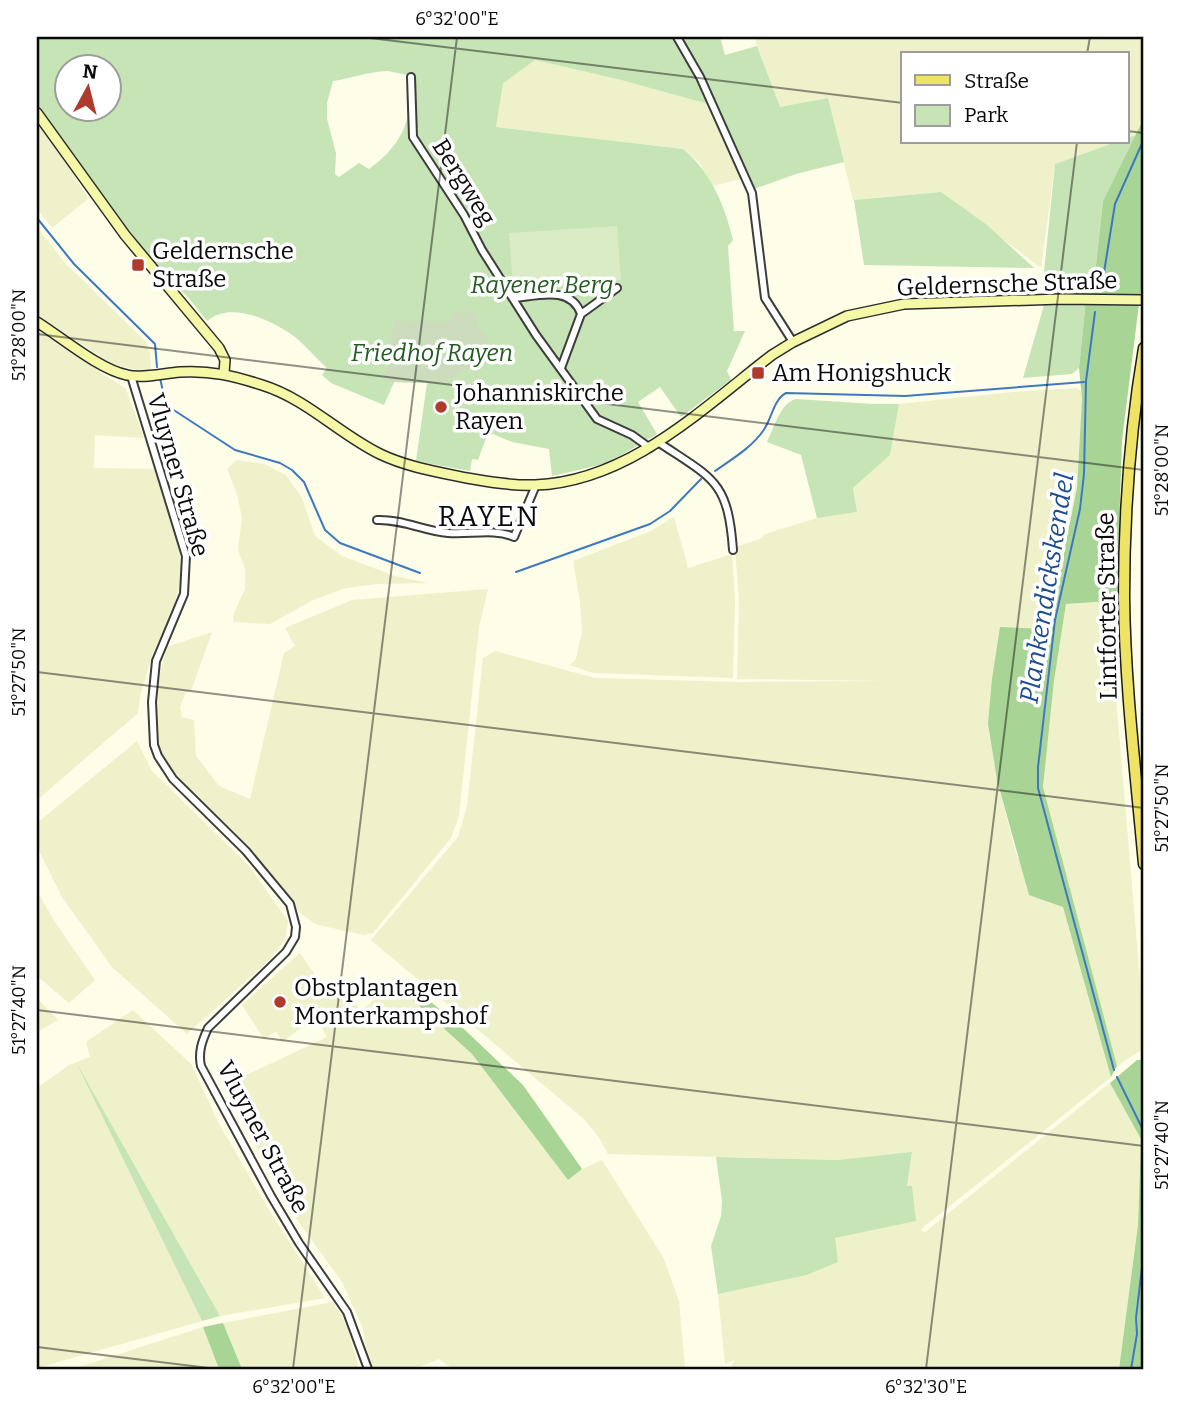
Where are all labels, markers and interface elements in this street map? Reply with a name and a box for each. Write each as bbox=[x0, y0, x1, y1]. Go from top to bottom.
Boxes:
text: 6°32'00"E bbox=[415, 8, 499, 30]
north arrow bbox=[52, 52, 122, 122]
legend bbox=[901, 52, 1128, 144]
text: N bbox=[81, 59, 99, 84]
text: Straße bbox=[964, 68, 1029, 94]
text: Park bbox=[964, 102, 1008, 128]
street label: Bergweg bbox=[426, 134, 502, 230]
place label: Geldernsche Straße bbox=[152, 237, 294, 293]
marker: Geldernsche Straße bbox=[130, 257, 146, 273]
street label: Geldernsche Straße bbox=[896, 266, 1118, 302]
park label: Rayener Berg bbox=[471, 271, 613, 299]
text: 51°28'00"N bbox=[8, 289, 30, 381]
park label: Friedhof Rayen bbox=[351, 339, 513, 367]
place label: Am Honigshuck bbox=[772, 359, 951, 387]
marker: Am Honigshuck bbox=[750, 365, 766, 381]
place label: Johanniskirche Rayen bbox=[454, 379, 624, 435]
street label: Vluyner Straße bbox=[141, 390, 215, 560]
marker: Johanniskirche Rayen bbox=[433, 399, 449, 415]
text: 51°28'00"N bbox=[1151, 424, 1173, 516]
water label: Plankendickskendel bbox=[1014, 471, 1080, 705]
district label: RAYEN bbox=[438, 500, 540, 533]
street label: Lintforter Straße bbox=[1091, 512, 1123, 700]
text: 51°27'50"N bbox=[8, 627, 30, 717]
text: 51°27'50"N bbox=[1151, 763, 1173, 853]
text: 51°27'40"N bbox=[8, 965, 30, 1055]
place label: Obstplantagen Monterkampshof bbox=[294, 974, 489, 1030]
marker: Obstplantagen Monterkampshof bbox=[272, 994, 288, 1010]
street label: Vluyner Straße bbox=[211, 1056, 315, 1218]
text: 51°27'40"N bbox=[1151, 1100, 1173, 1190]
text: 6°32'00"E bbox=[252, 1376, 336, 1398]
text: 6°32'30"E bbox=[885, 1376, 967, 1398]

